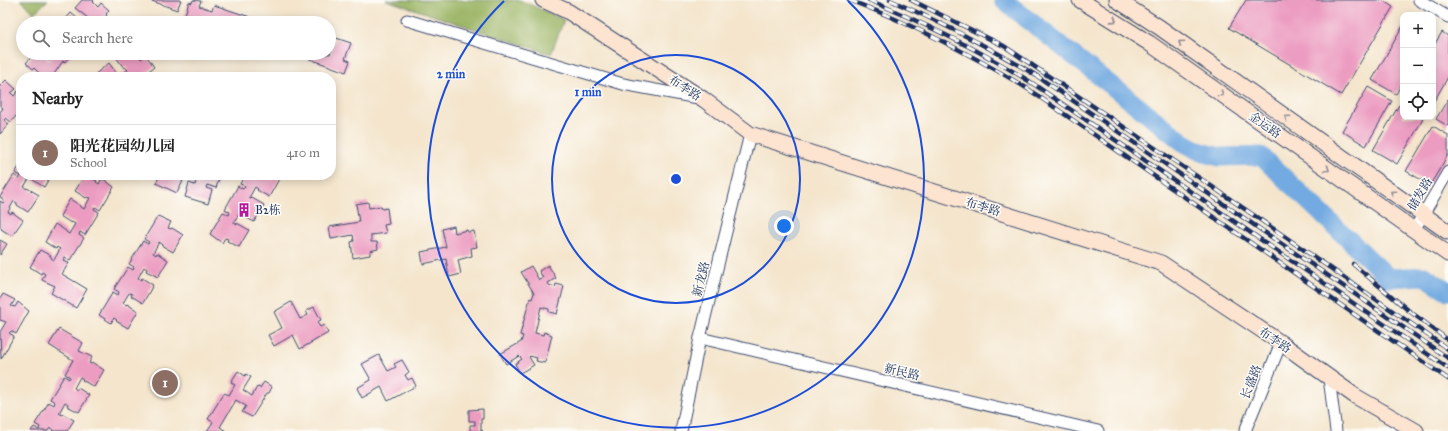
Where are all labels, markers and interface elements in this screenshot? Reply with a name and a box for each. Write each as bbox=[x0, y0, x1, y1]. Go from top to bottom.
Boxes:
map controls bbox=[1400, 12, 1436, 120]
button: + bbox=[1400, 12, 1436, 48]
one-way arrow bbox=[1110, 15, 1117, 23]
search box bbox=[16, 16, 336, 60]
icon: search bbox=[30, 27, 52, 49]
text: Search here bbox=[62, 29, 133, 47]
one-way arrow bbox=[1178, 40, 1185, 48]
button: − bbox=[1400, 48, 1436, 84]
text: 2 min bbox=[437, 67, 466, 81]
street label: 布李路 bbox=[666, 72, 704, 104]
button: locate bbox=[1400, 84, 1436, 120]
text: 1 min bbox=[574, 85, 602, 99]
text: Nearby bbox=[32, 88, 83, 109]
one-way arrow bbox=[1216, 89, 1223, 96]
street label: 金运路 bbox=[1246, 109, 1284, 141]
one-way arrow bbox=[1284, 115, 1291, 123]
text: 阳光花园幼儿园 bbox=[70, 137, 175, 155]
text: 1 bbox=[42, 145, 48, 161]
text: 410 m bbox=[286, 145, 320, 161]
text: School bbox=[70, 155, 107, 171]
one-way arrow bbox=[1323, 164, 1330, 172]
centre of rings bbox=[669, 172, 683, 186]
street label: 储发路 bbox=[1405, 175, 1435, 213]
one-way arrow bbox=[1391, 191, 1398, 198]
street label: 布李路 bbox=[964, 195, 1002, 219]
building icon: B2栋 bbox=[236, 202, 252, 218]
place label: B2栋 bbox=[255, 203, 281, 217]
your location bbox=[774, 216, 794, 236]
street label: 新龙路 bbox=[690, 260, 712, 298]
street label: 布李路 bbox=[1256, 324, 1294, 356]
street label: 新民路 bbox=[883, 361, 921, 383]
street label: 长盛路 bbox=[1238, 363, 1264, 401]
pin: 1 bbox=[152, 368, 178, 398]

